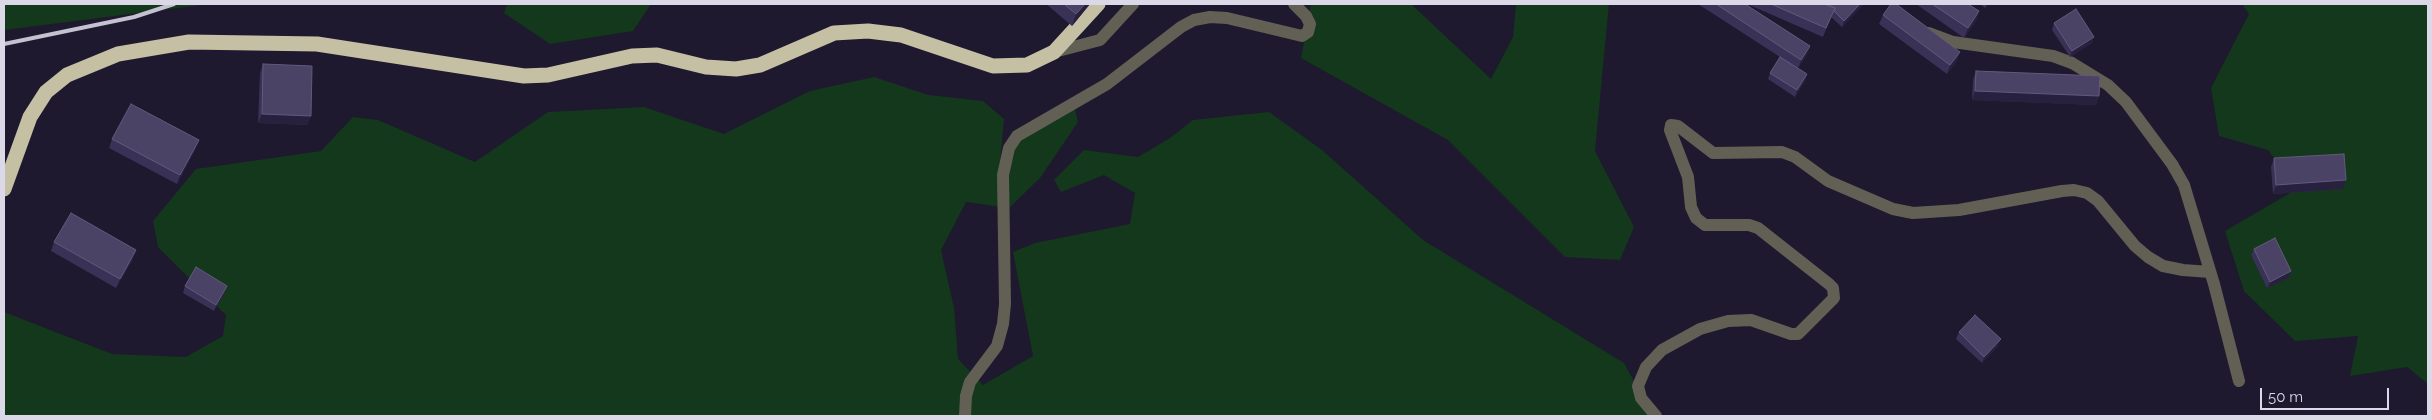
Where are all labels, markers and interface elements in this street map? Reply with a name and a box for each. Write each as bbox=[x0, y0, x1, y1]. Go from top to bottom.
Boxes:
scale bar bbox=[2262, 378, 2391, 410]
text: 50 m bbox=[2268, 388, 2303, 406]

